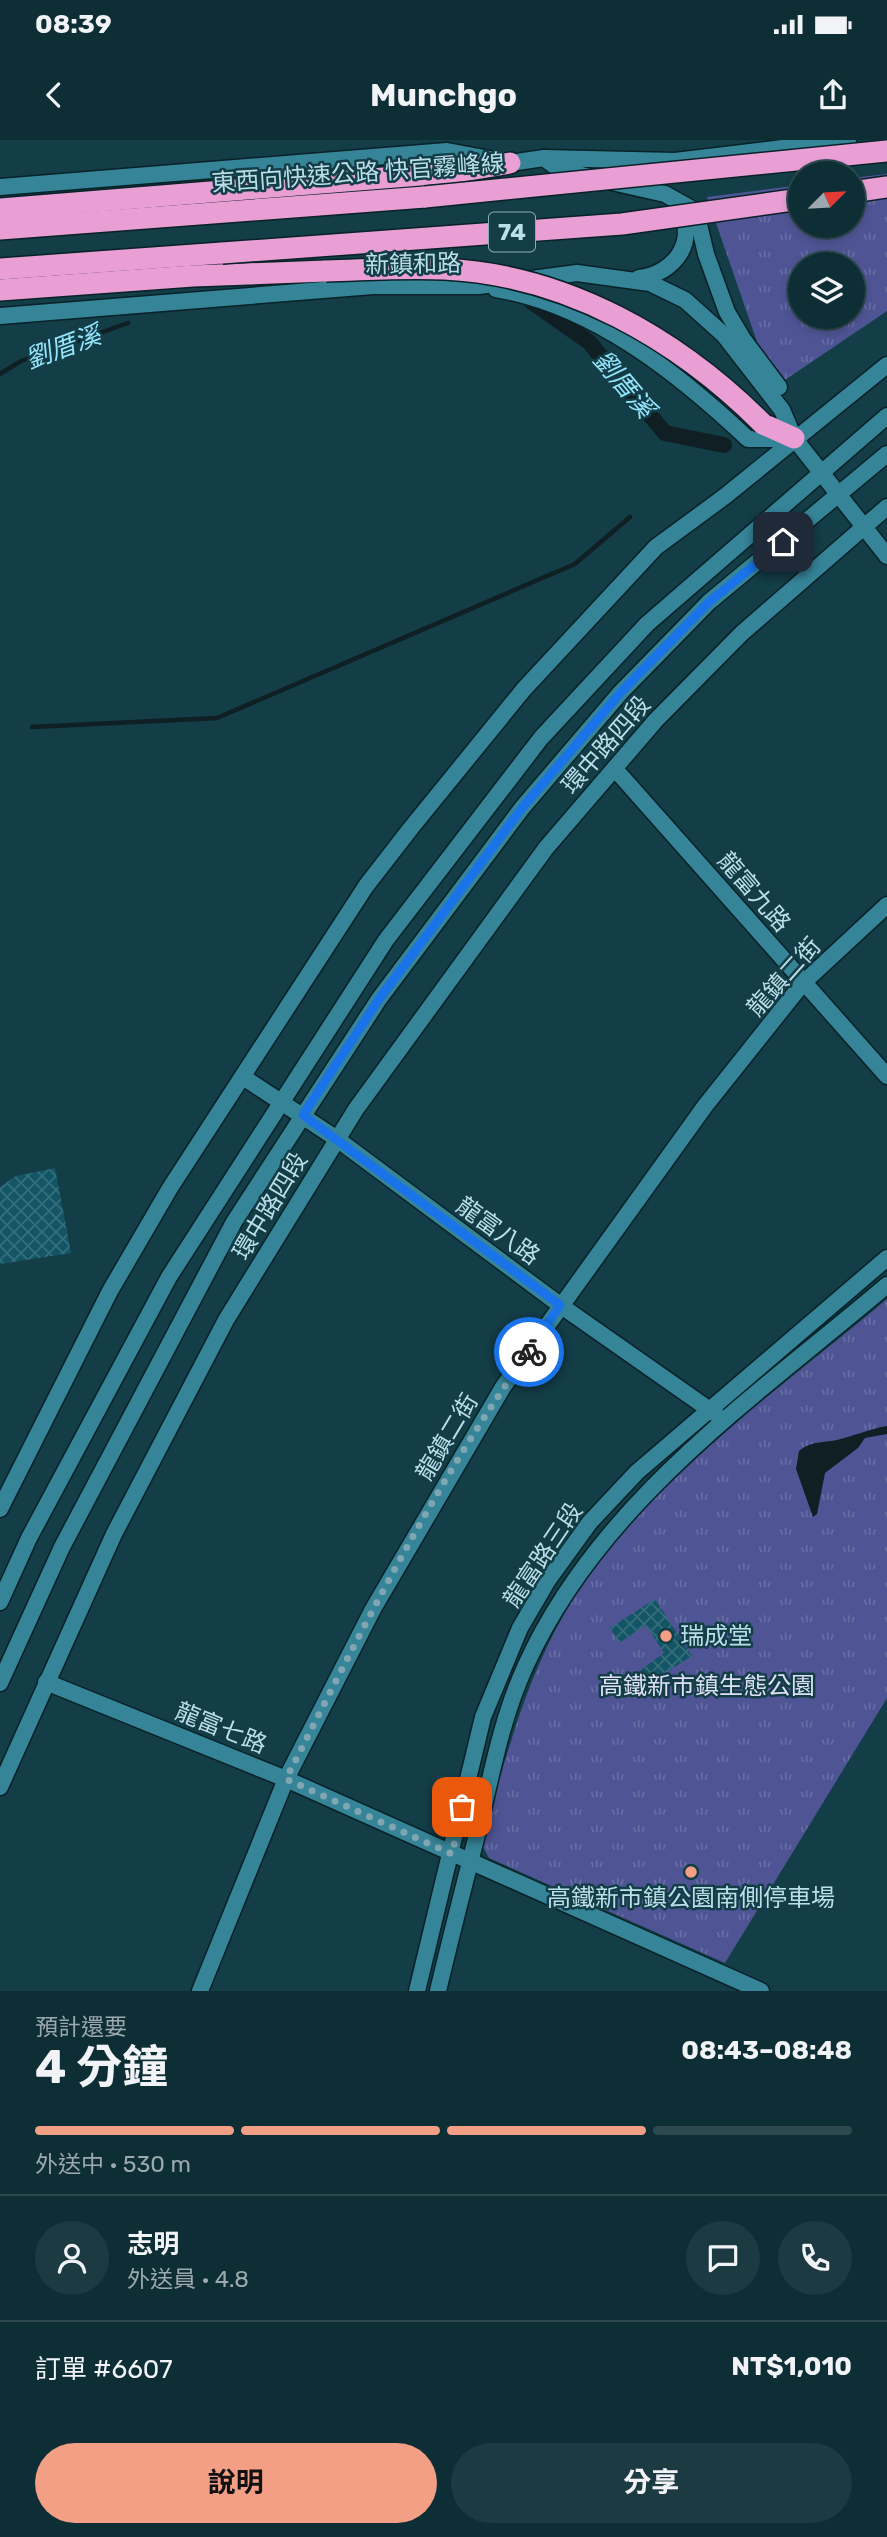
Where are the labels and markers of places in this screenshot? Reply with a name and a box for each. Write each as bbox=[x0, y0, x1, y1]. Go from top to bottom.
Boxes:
pin bbox=[753, 512, 813, 572]
place label: 瑞成堂 bbox=[680, 1622, 752, 1650]
marker: 瑞成堂 bbox=[658, 1628, 674, 1644]
pin bbox=[432, 1777, 492, 1837]
marker: 高鐵新市鎮公園南側停車場 bbox=[683, 1864, 699, 1880]
place label: 高鐵新市鎮公園南側停車場 bbox=[547, 1884, 835, 1912]

